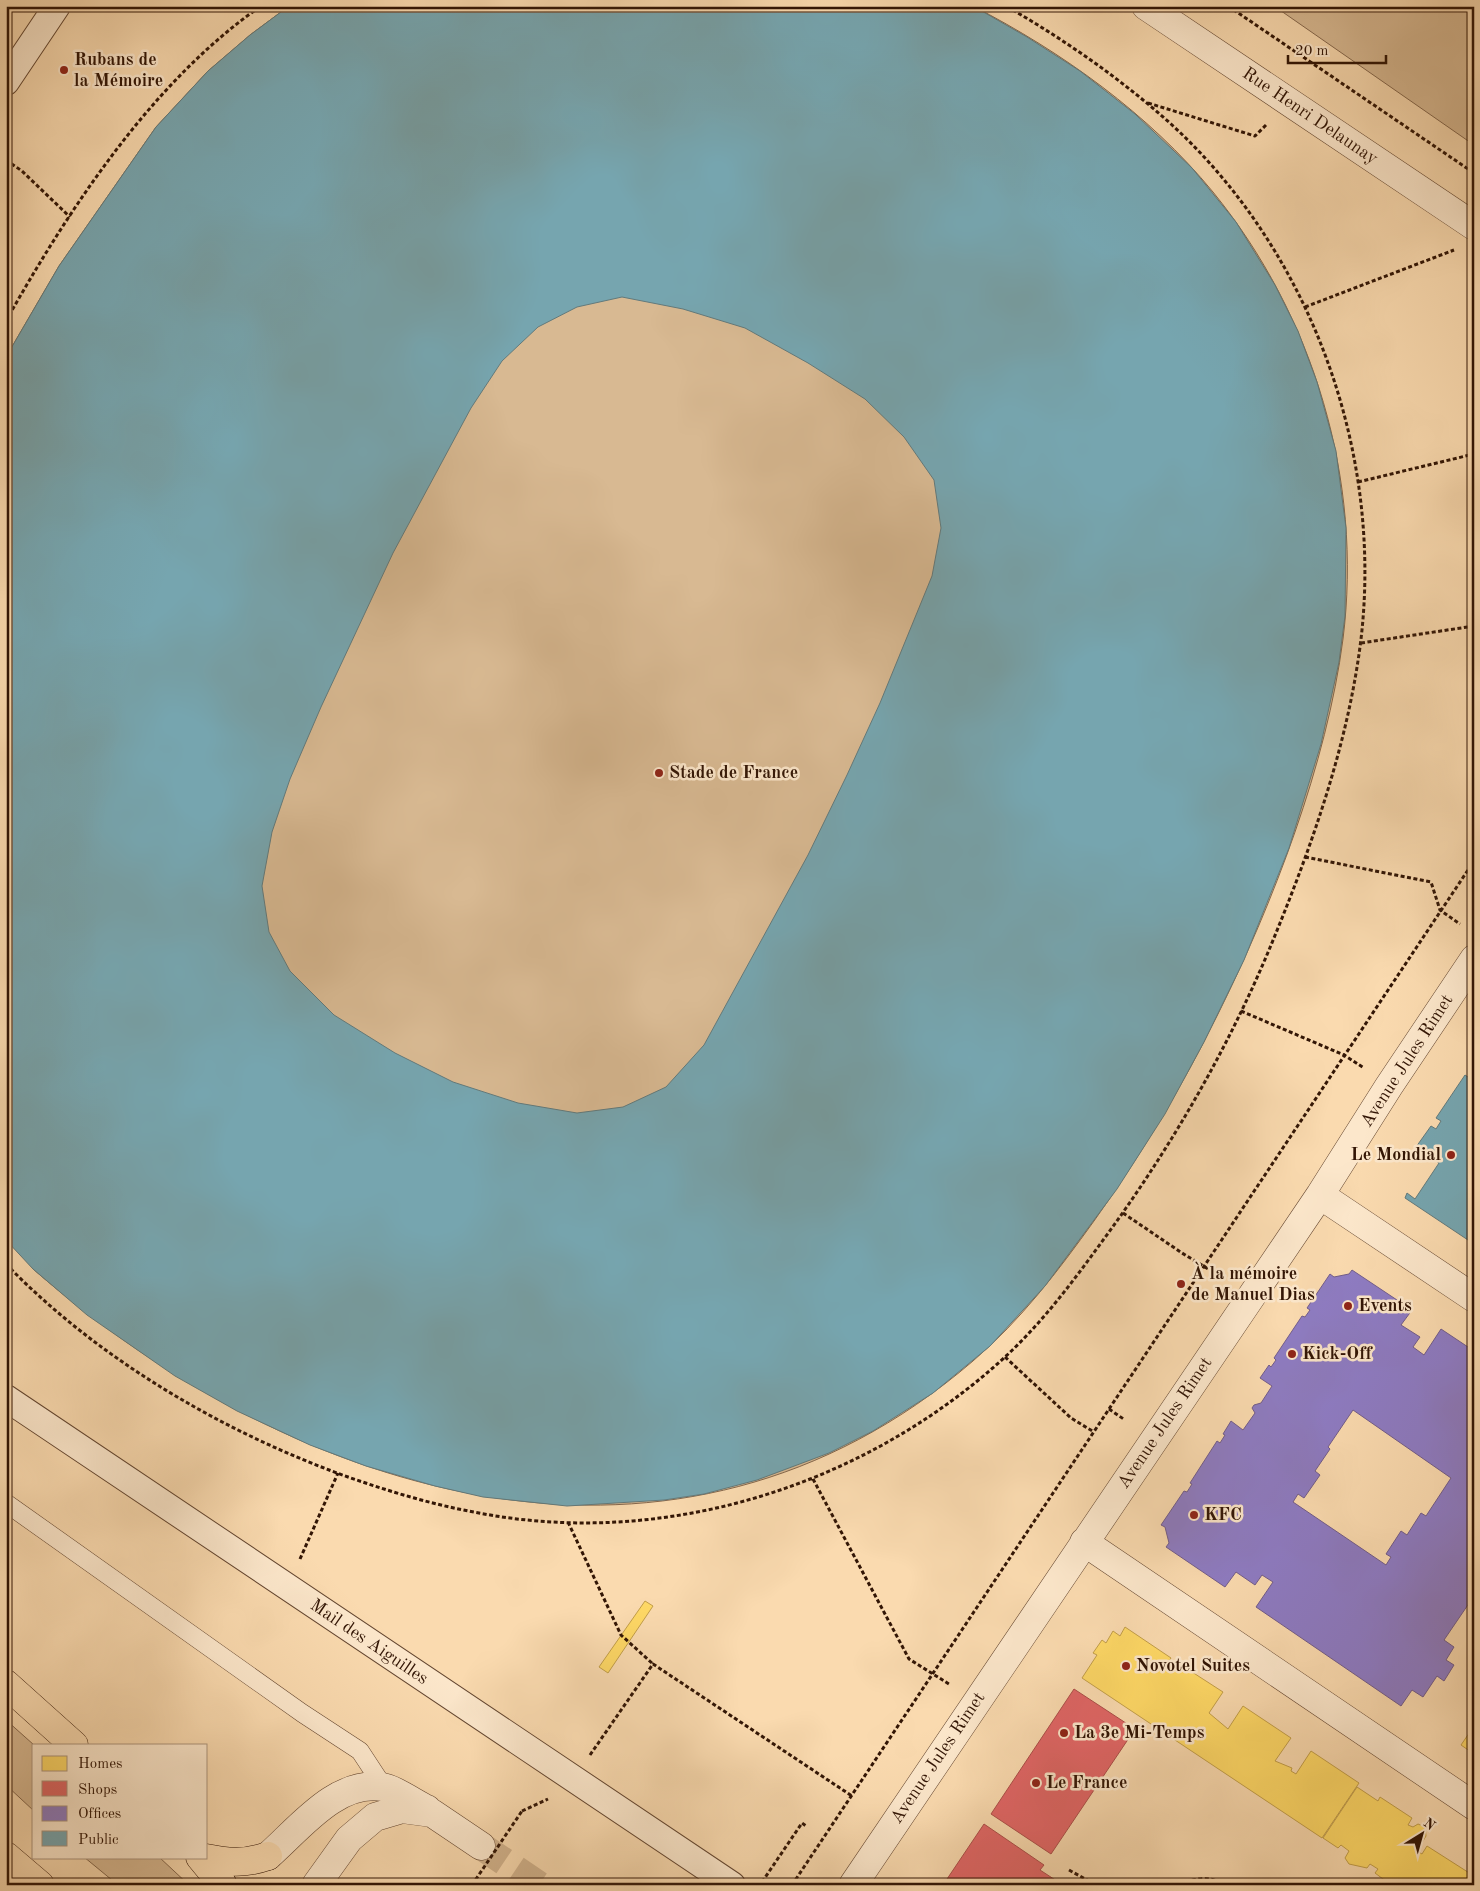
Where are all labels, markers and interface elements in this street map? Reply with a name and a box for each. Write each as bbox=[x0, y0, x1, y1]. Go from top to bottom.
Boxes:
scale bar bbox=[1288, 32, 1385, 64]
text: 20 m bbox=[1295, 44, 1329, 59]
place label: Rubans de la Mémoire bbox=[74, 51, 163, 90]
marker: Rubans de la Mémoire bbox=[58, 64, 70, 76]
street label: Rue Henri Delaunay bbox=[1239, 64, 1381, 168]
place label: Stade de France bbox=[669, 764, 798, 782]
marker: Stade de France bbox=[653, 767, 665, 779]
street label: Avenue Jules Rimet bbox=[1357, 991, 1457, 1131]
place label: Le Mondial bbox=[1351, 1146, 1441, 1164]
marker: Le Mondial bbox=[1445, 1149, 1457, 1161]
place label: À la mémoire de Manuel Dias bbox=[1191, 1261, 1315, 1304]
marker: À la mémoire de Manuel Dias bbox=[1175, 1278, 1187, 1290]
place label: Events bbox=[1358, 1297, 1412, 1315]
marker: Events bbox=[1342, 1300, 1354, 1312]
place label: Kick-Off bbox=[1302, 1345, 1373, 1363]
marker: Kick-Off bbox=[1286, 1348, 1298, 1360]
street label: Avenue Jules Rimet bbox=[1114, 1354, 1216, 1492]
place label: KFC bbox=[1204, 1506, 1242, 1524]
marker: KFC bbox=[1188, 1509, 1200, 1521]
street label: Mail des Aiguilles bbox=[307, 1596, 431, 1688]
place label: Novotel Suites bbox=[1136, 1657, 1250, 1675]
marker: Novotel Suites bbox=[1120, 1660, 1132, 1672]
street label: Avenue Jules Rimet bbox=[887, 1689, 989, 1827]
place label: La 3e Mi-Temps bbox=[1074, 1724, 1205, 1742]
marker: La 3e Mi-Temps bbox=[1058, 1727, 1070, 1739]
legend bbox=[32, 1744, 208, 1858]
text: Homes bbox=[78, 1757, 123, 1772]
place label: Le France bbox=[1046, 1774, 1128, 1792]
marker: Le France bbox=[1030, 1777, 1042, 1789]
text: Shops bbox=[78, 1783, 117, 1798]
text: Offices bbox=[78, 1807, 121, 1822]
north arrow bbox=[1398, 1808, 1448, 1858]
text: N bbox=[1421, 1816, 1438, 1833]
text: Public bbox=[78, 1833, 119, 1848]

